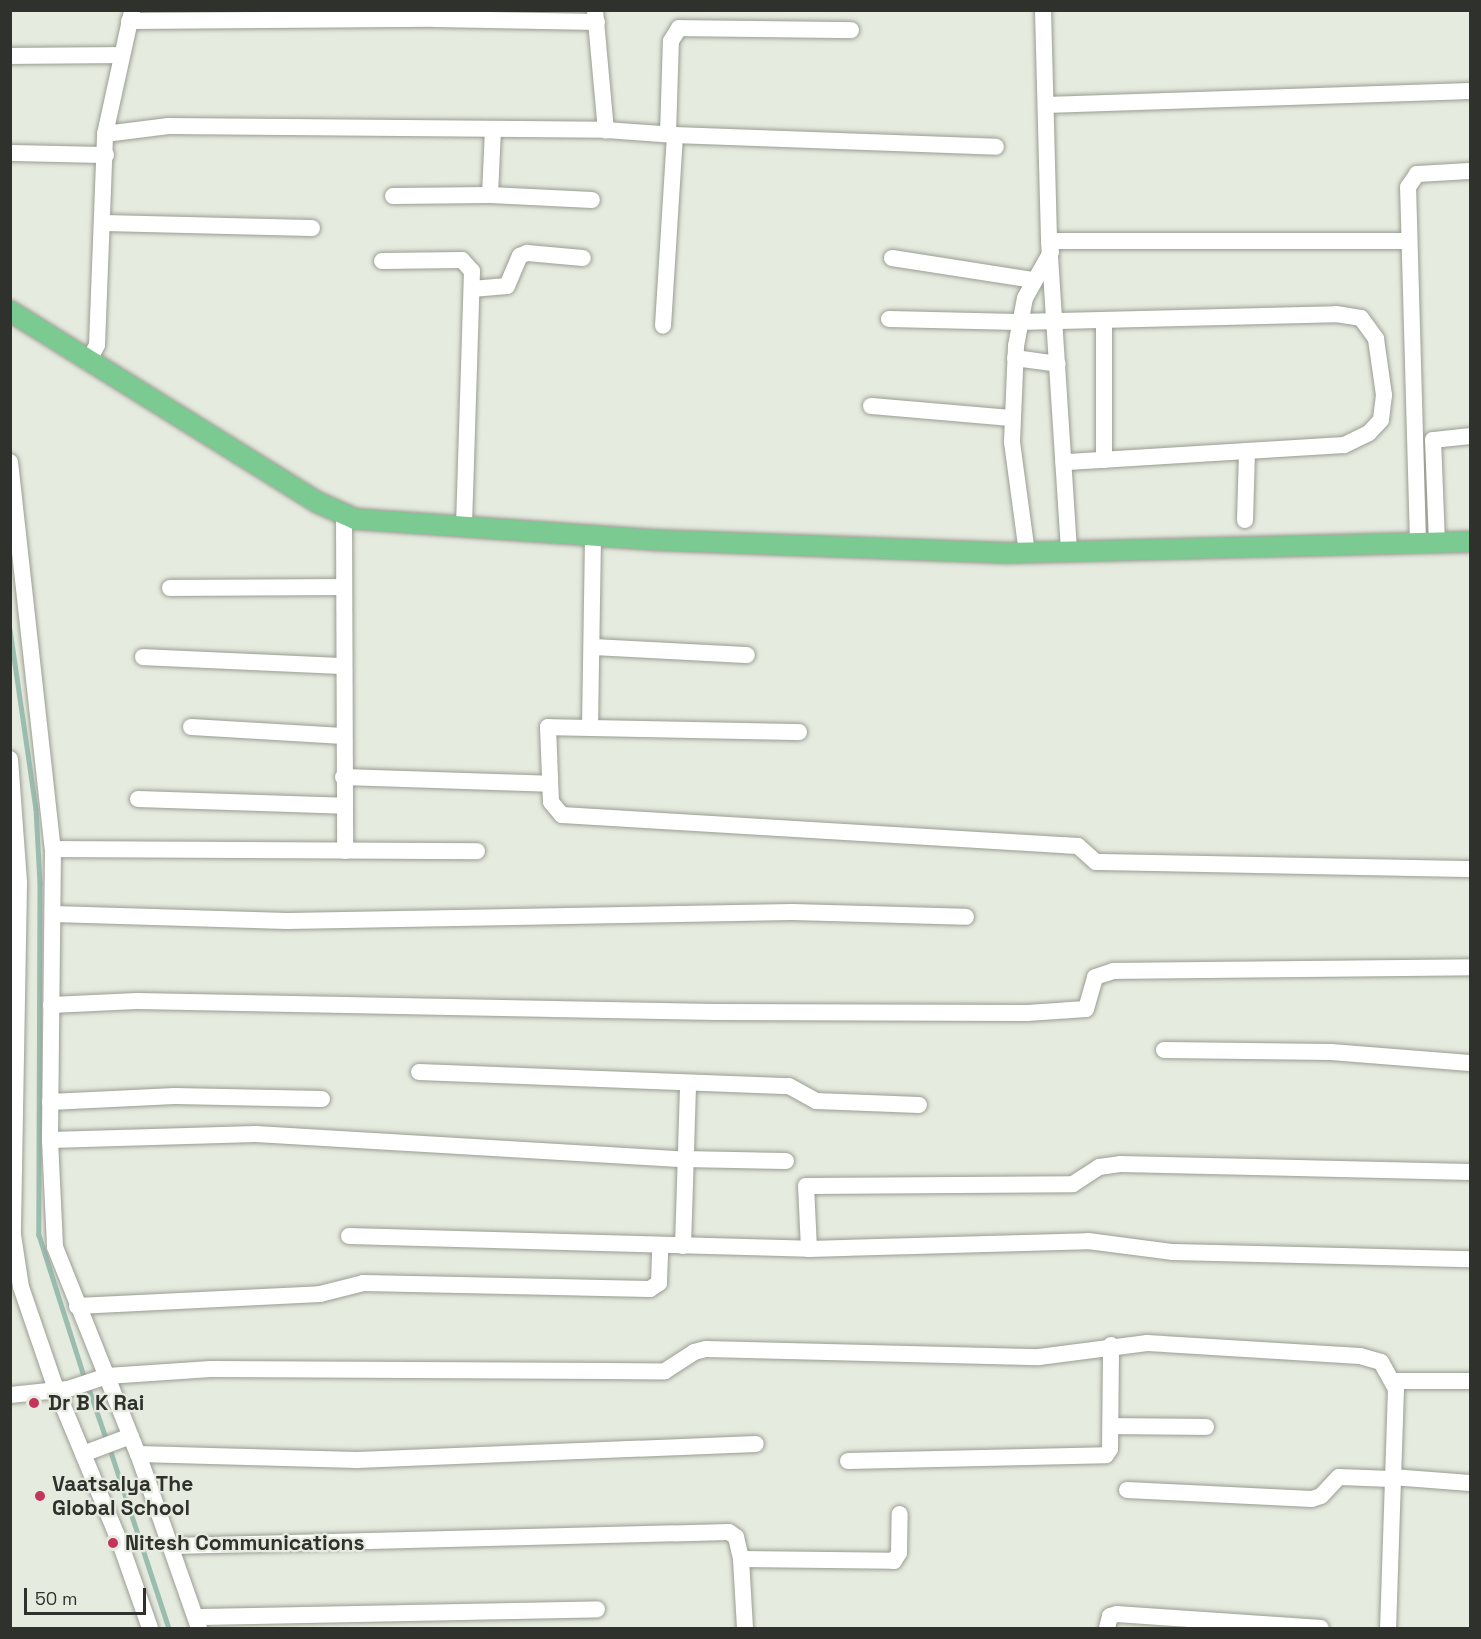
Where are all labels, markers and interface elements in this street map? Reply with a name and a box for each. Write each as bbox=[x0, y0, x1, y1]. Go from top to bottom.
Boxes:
place label: Dr B K Rai bbox=[48, 1390, 144, 1416]
marker: Dr B K Rai bbox=[25, 1394, 43, 1412]
place label: Vaatsalya The Global School bbox=[52, 1471, 194, 1521]
marker: Vaatsalya The Global School bbox=[33, 1489, 47, 1503]
place label: Nitesh Communications bbox=[125, 1530, 364, 1556]
marker: Nitesh Communications bbox=[106, 1536, 120, 1550]
scale bar bbox=[27, 1576, 148, 1614]
text: 50 m bbox=[35, 1587, 77, 1610]

